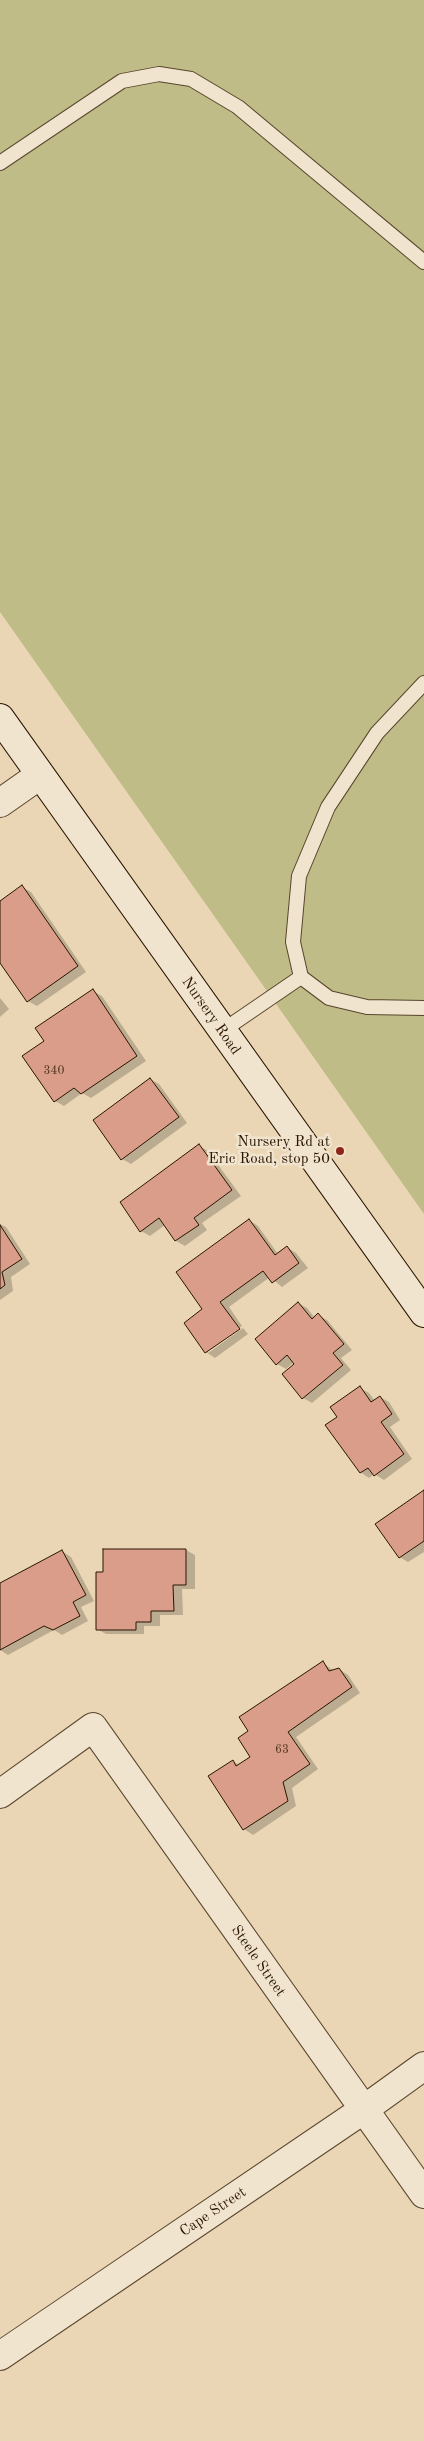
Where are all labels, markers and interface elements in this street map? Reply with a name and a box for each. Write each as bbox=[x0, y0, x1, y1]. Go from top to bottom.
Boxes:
street label: Nursery Road bbox=[178, 974, 244, 1058]
house number: 340 bbox=[44, 1064, 64, 1078]
place label: Nursery Rd at Eric Road, stop 50 bbox=[208, 1133, 330, 1168]
marker: Nursery Rd at Eric Road, stop 50 bbox=[334, 1145, 346, 1157]
house number: 63 bbox=[275, 1743, 289, 1757]
street label: Steele Street bbox=[227, 1922, 289, 2000]
street label: Cape Street bbox=[176, 2183, 250, 2241]

